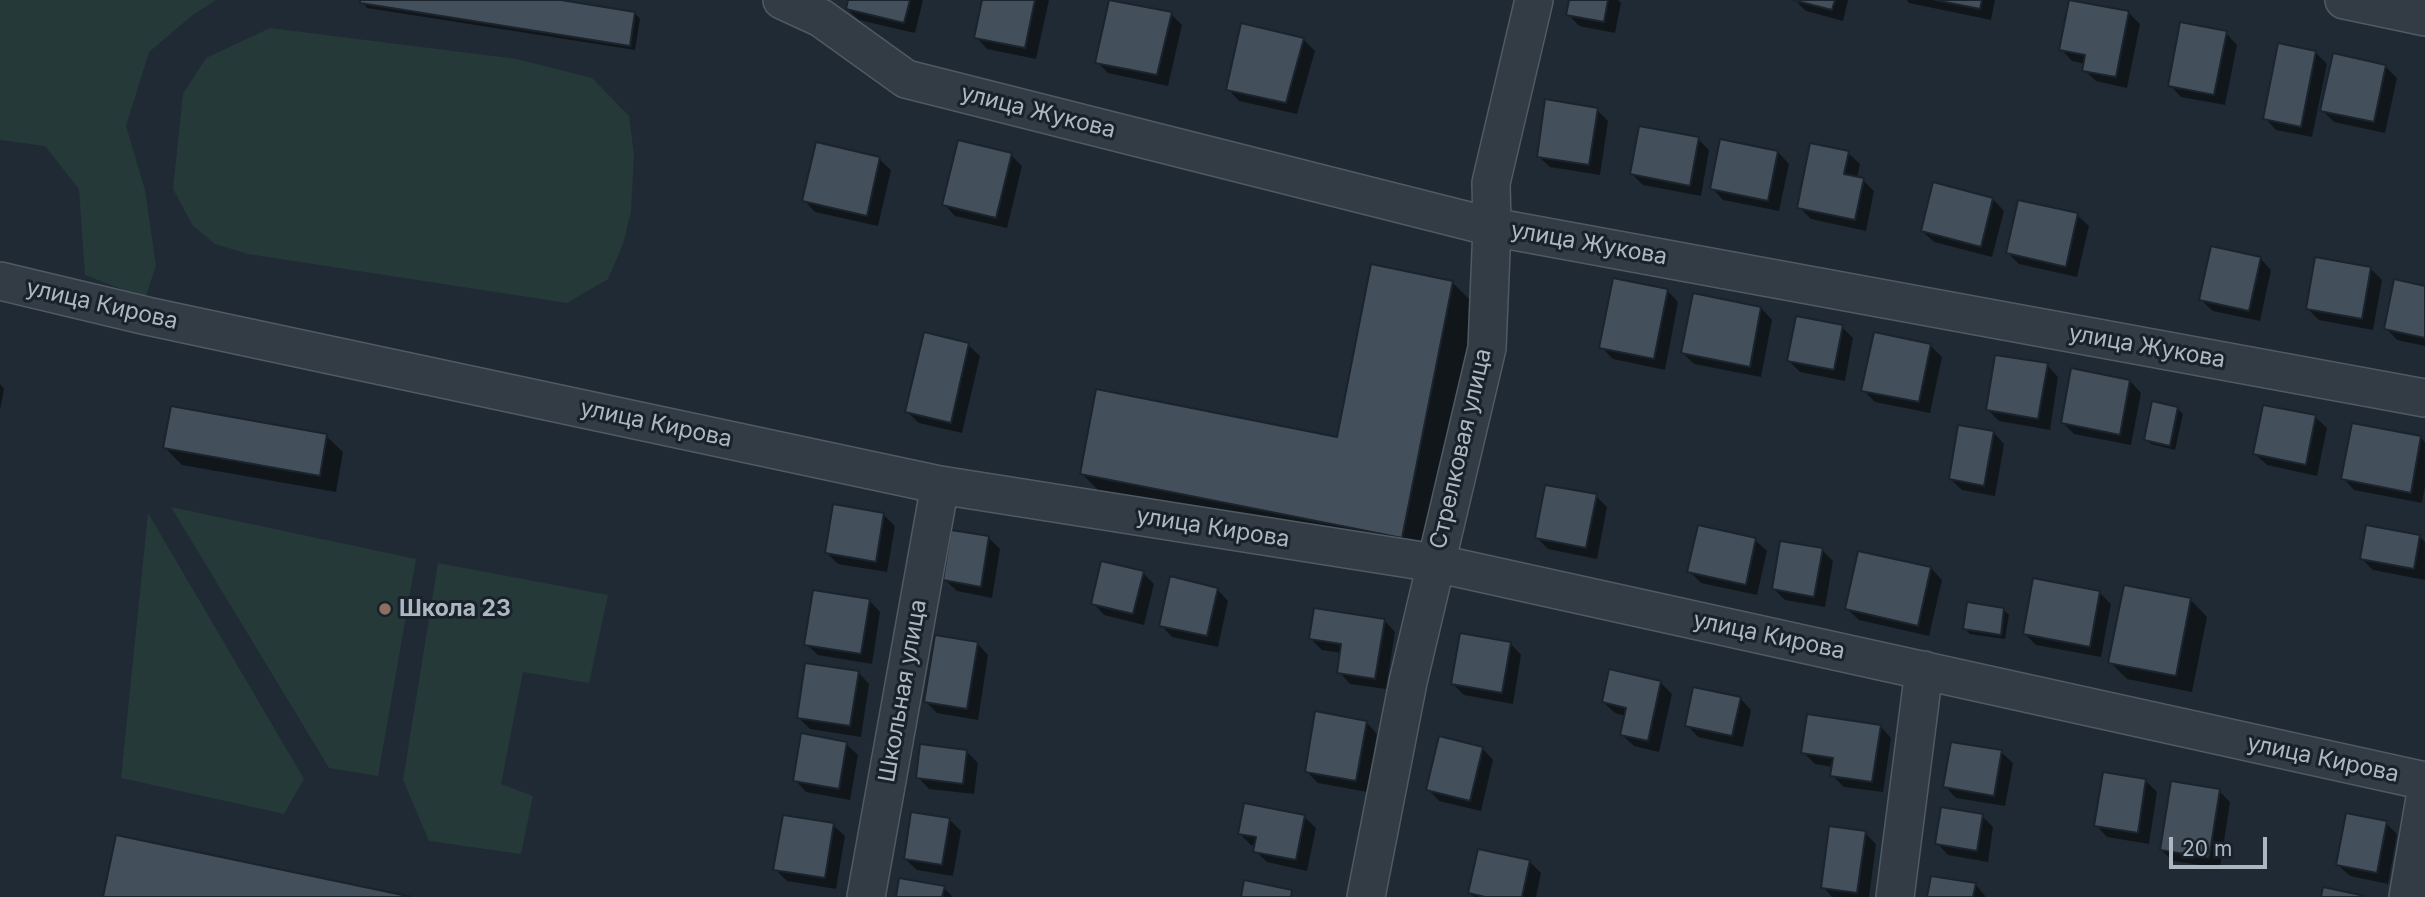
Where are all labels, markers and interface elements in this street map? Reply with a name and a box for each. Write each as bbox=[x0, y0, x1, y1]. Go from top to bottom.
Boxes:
street label: улица Жукова bbox=[958, 79, 1118, 145]
street label: улица Жукова bbox=[1509, 217, 1669, 271]
street label: улица Кирова bbox=[24, 274, 180, 336]
street label: улица Жукова bbox=[2067, 320, 2227, 374]
street label: Стрелковая улица bbox=[1425, 346, 1497, 552]
street label: улица Кирова bbox=[577, 394, 735, 454]
street label: улица Кирова bbox=[1134, 502, 1292, 554]
place label: Школа 23 bbox=[399, 595, 511, 623]
street label: Школьная улица bbox=[873, 598, 933, 784]
marker: Школа 23 bbox=[377, 601, 393, 617]
street label: улица Кирова bbox=[1690, 606, 1848, 666]
street label: улица Кирова bbox=[2244, 729, 2402, 789]
scale bar bbox=[2173, 824, 2271, 868]
text: 20 m bbox=[2182, 836, 2232, 861]

